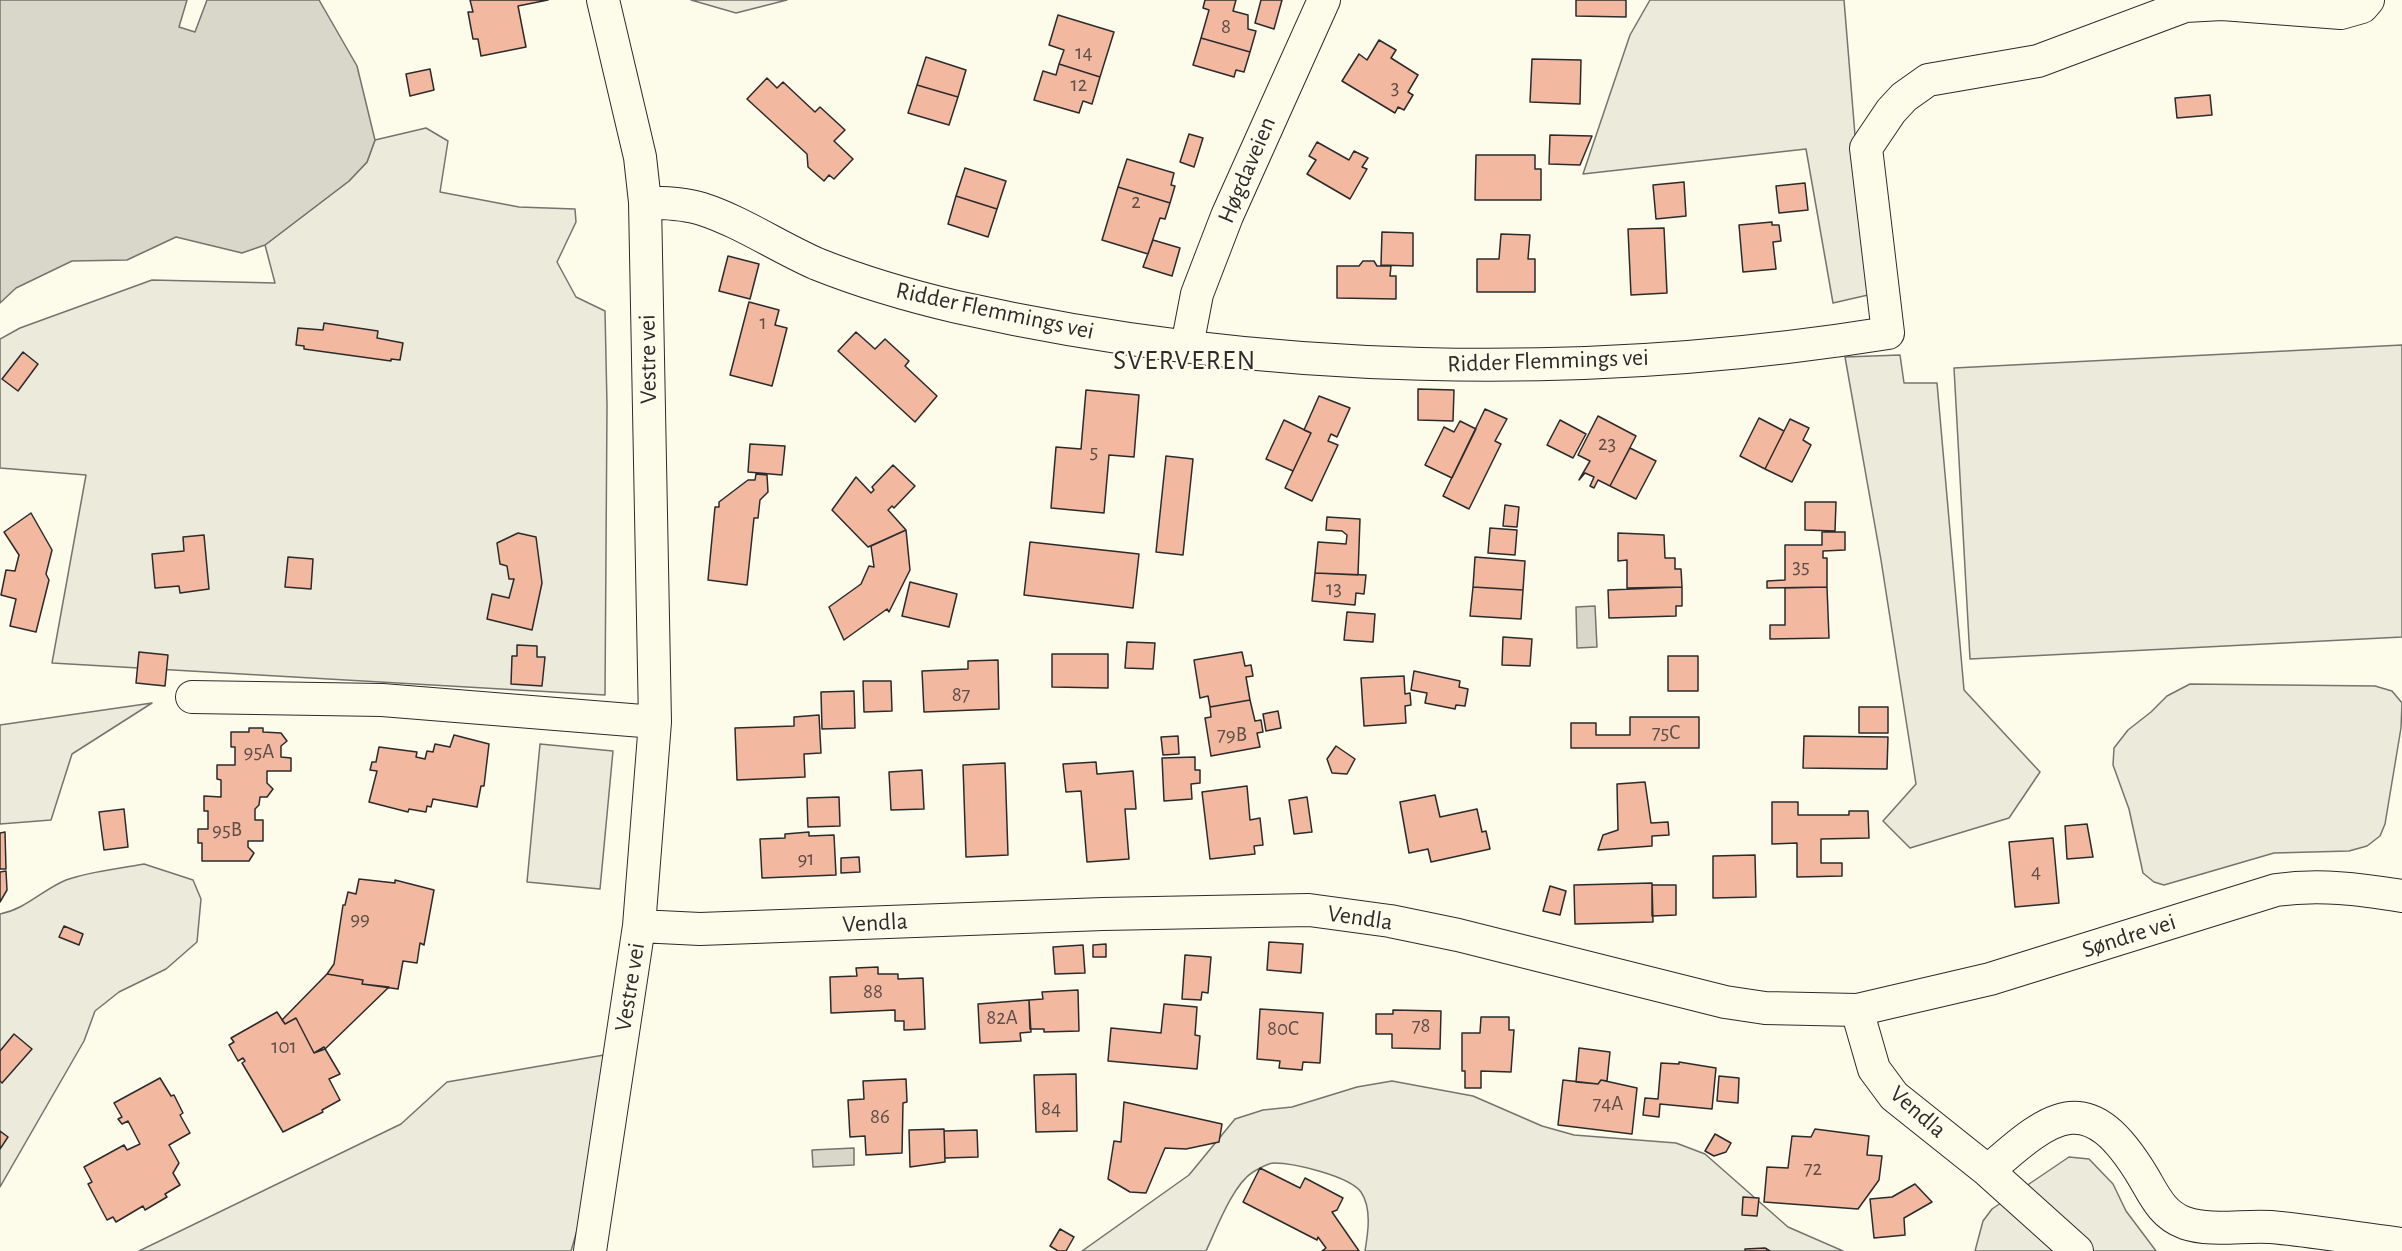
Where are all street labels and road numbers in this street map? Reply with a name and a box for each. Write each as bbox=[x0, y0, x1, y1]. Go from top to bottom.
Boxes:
street label: Høgdaveien bbox=[1212, 112, 1282, 228]
street label: Ridder Flemmings vei bbox=[893, 276, 1097, 346]
street label: Vestre vei bbox=[633, 314, 663, 404]
street label: Ridder Flemmings vei bbox=[1447, 343, 1649, 379]
street label: Vendla bbox=[1326, 899, 1394, 937]
street label: Vendla bbox=[842, 907, 908, 939]
street label: Søndre vei bbox=[2079, 907, 2179, 965]
street label: Vestre vei bbox=[609, 941, 651, 1033]
street label: Vendla bbox=[1884, 1080, 1952, 1144]

